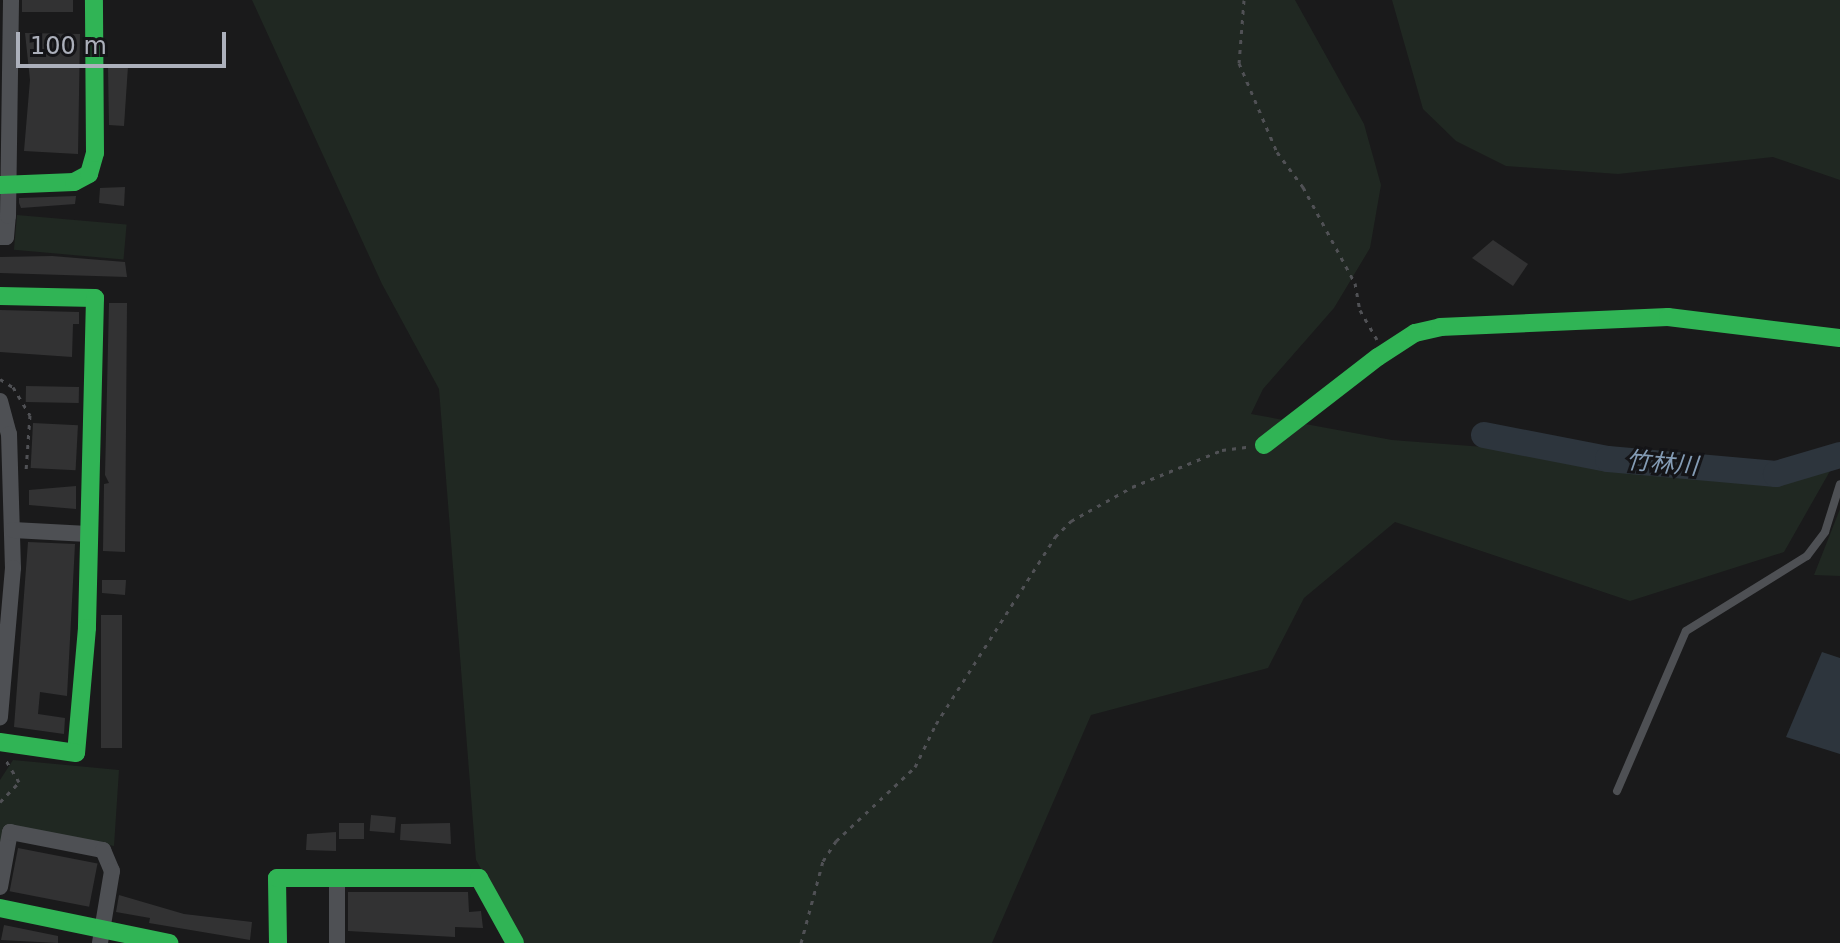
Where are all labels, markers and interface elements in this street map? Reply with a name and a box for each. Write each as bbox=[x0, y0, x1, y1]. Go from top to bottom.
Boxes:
scale bar bbox=[20, 16, 230, 66]
text: 100 m bbox=[30, 32, 107, 60]
water label: 竹林川 bbox=[1625, 447, 1699, 481]

